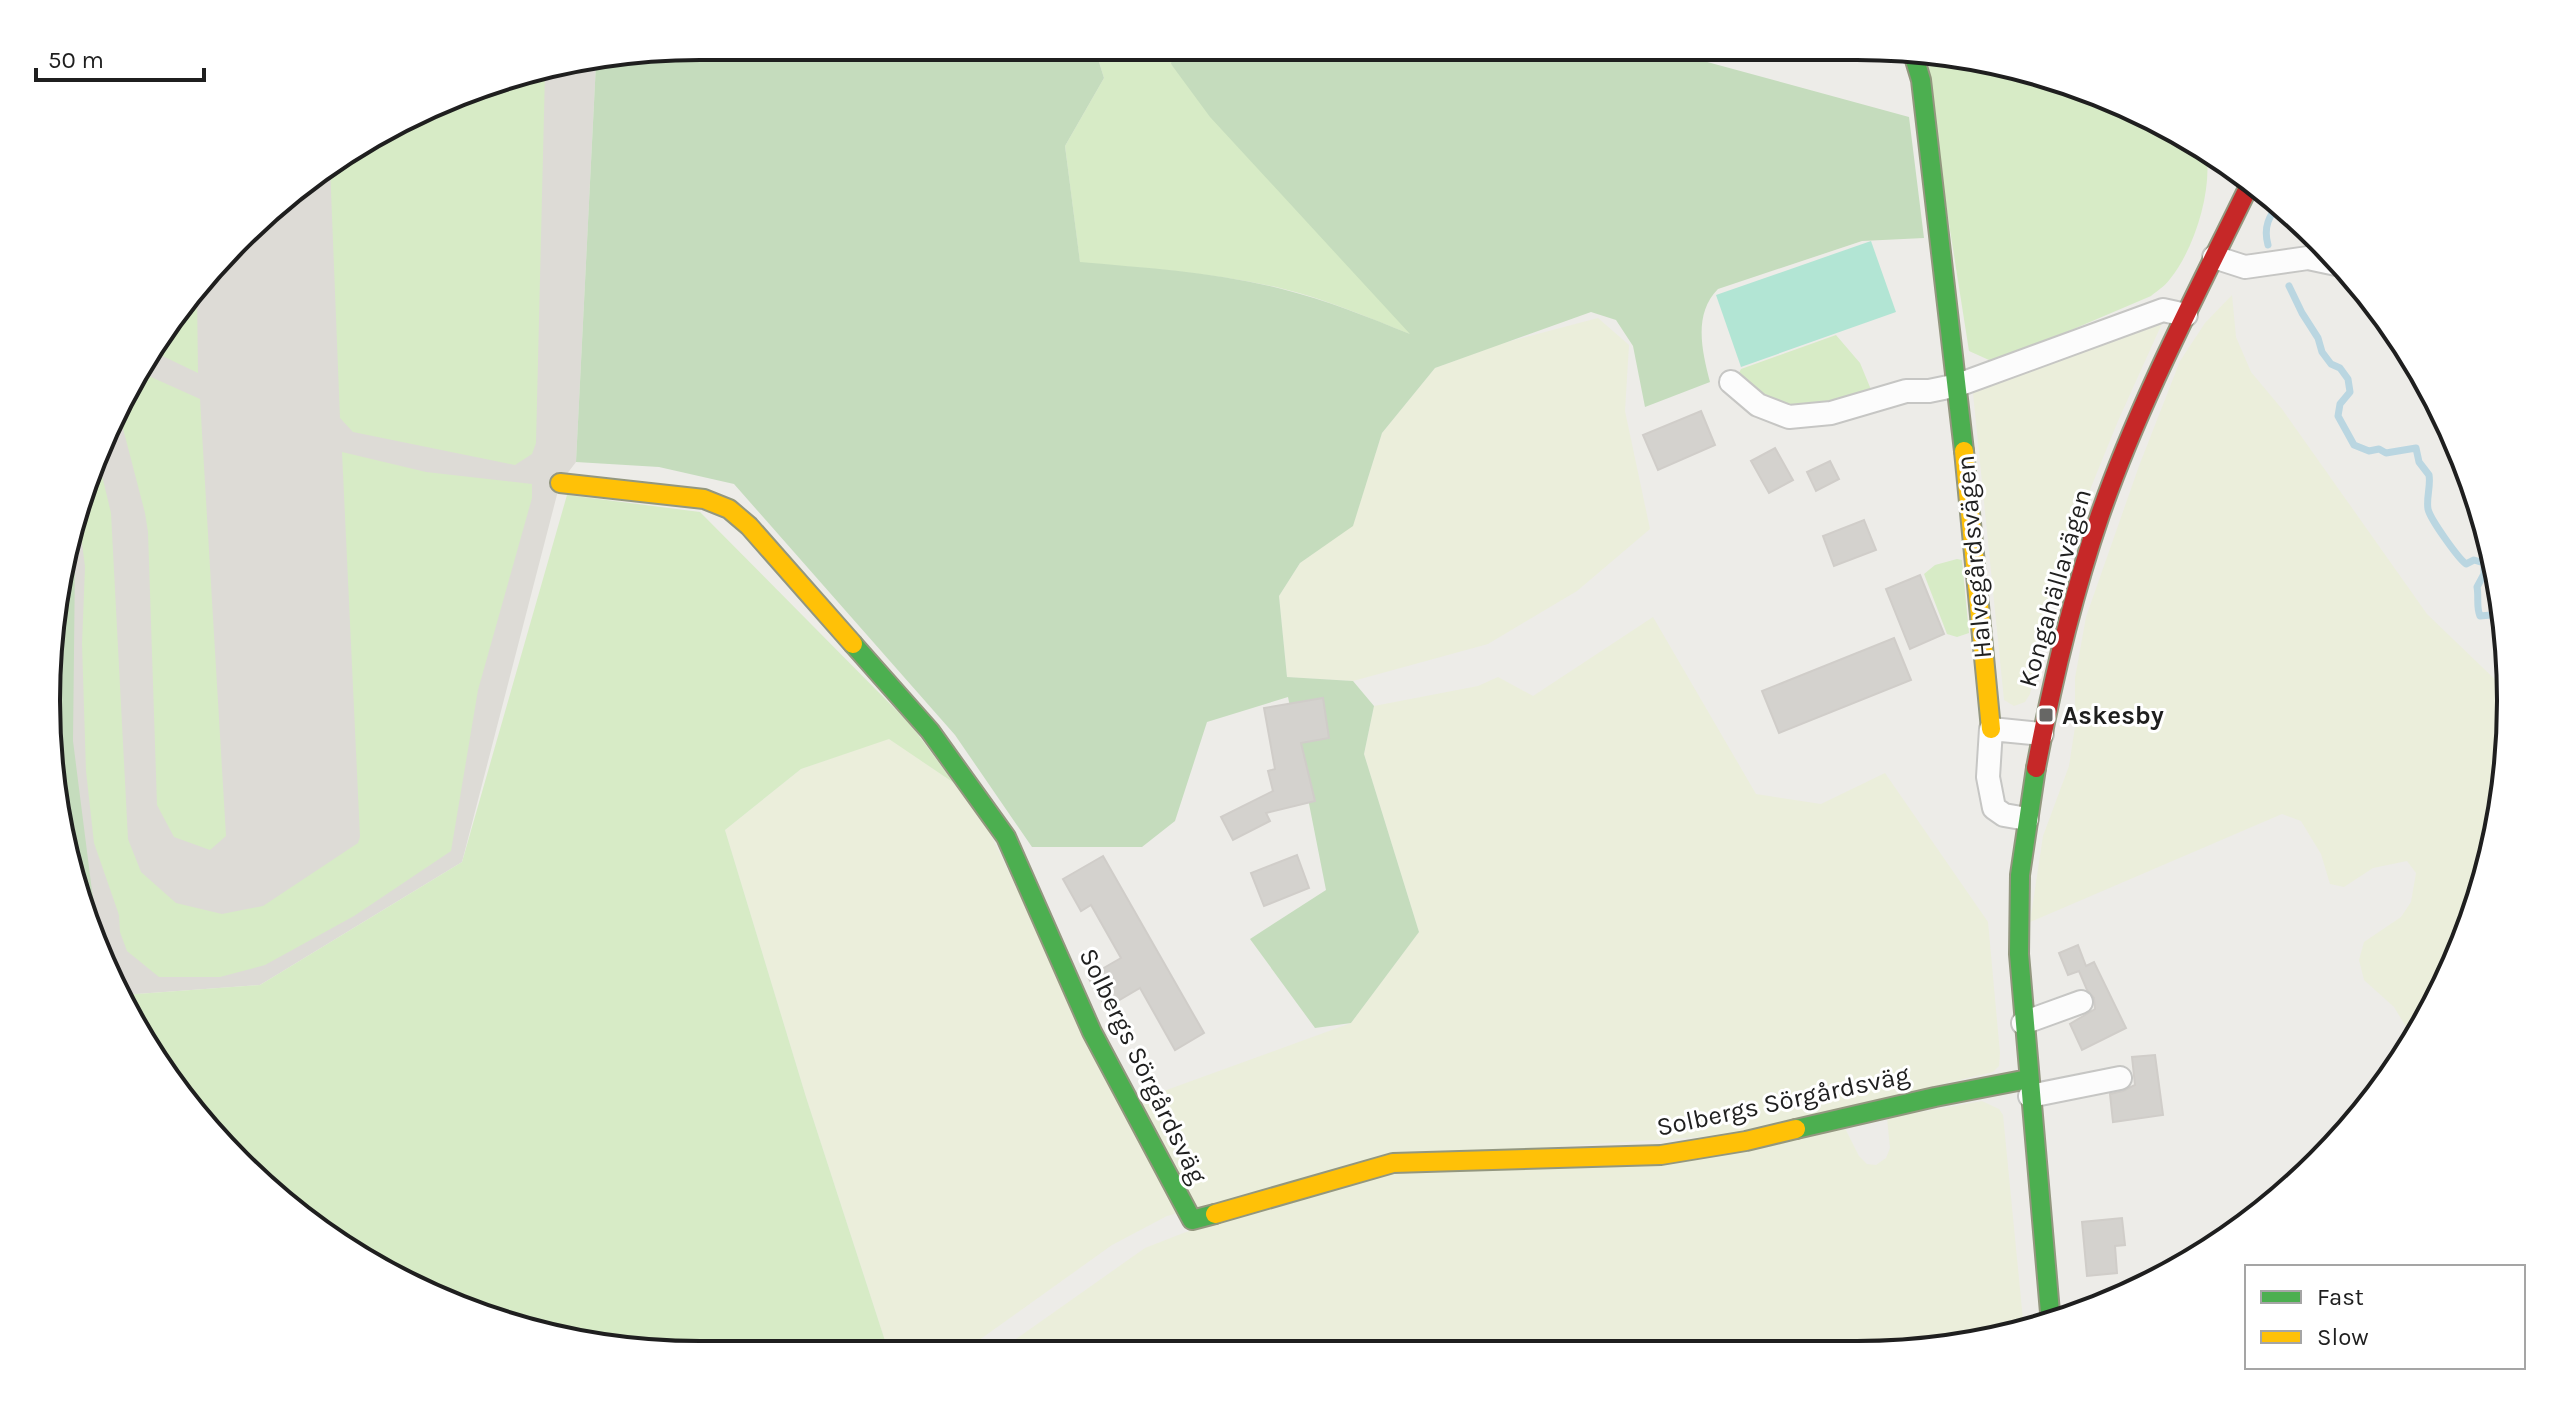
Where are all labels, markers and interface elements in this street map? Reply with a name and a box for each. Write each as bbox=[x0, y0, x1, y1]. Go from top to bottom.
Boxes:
scale bar bbox=[36, 32, 204, 82]
text: 50 m bbox=[48, 46, 104, 74]
street label: Halvegårdsvägen bbox=[1950, 454, 1998, 660]
street label: Kongahällavägen bbox=[2012, 485, 2098, 691]
place label: Askesby bbox=[2062, 700, 2164, 731]
marker: Askesby bbox=[2037, 706, 2055, 724]
street label: Solbergs Sörgårdsväg bbox=[1073, 943, 1214, 1189]
street label: Solbergs Sörgårdsväg bbox=[1654, 1059, 1913, 1143]
legend bbox=[2245, 1265, 2525, 1369]
text: Fast bbox=[2317, 1283, 2364, 1311]
text: Slow bbox=[2317, 1323, 2369, 1351]

